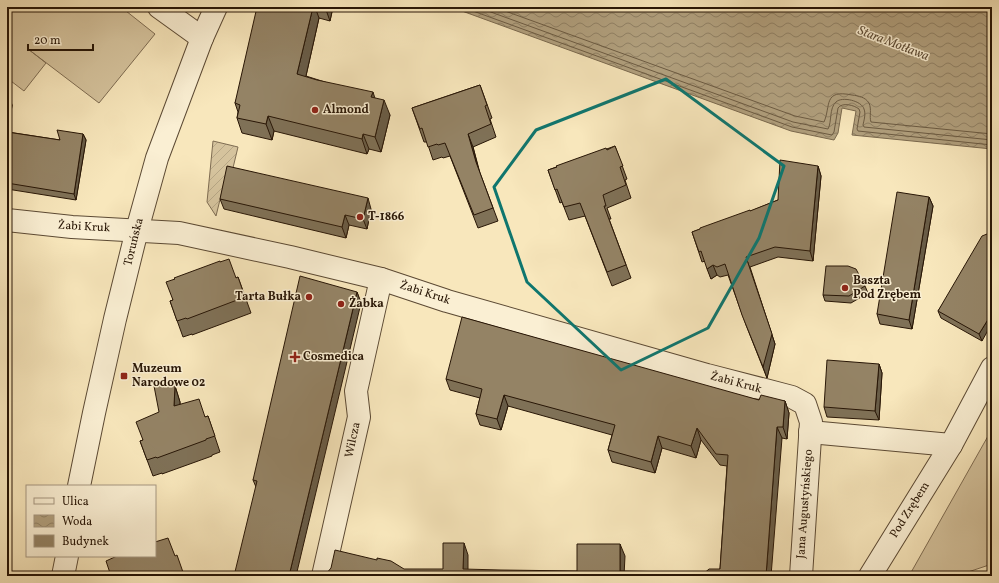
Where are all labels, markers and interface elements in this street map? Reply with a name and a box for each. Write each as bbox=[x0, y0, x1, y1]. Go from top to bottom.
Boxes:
water label: Stara Motława bbox=[855, 22, 931, 66]
scale bar bbox=[28, 26, 93, 52]
text: 20 m bbox=[34, 33, 61, 49]
place label: Almond bbox=[323, 102, 370, 118]
marker: Almond bbox=[310, 105, 320, 115]
place label: T-1866 bbox=[368, 209, 405, 225]
marker: T-1866 bbox=[355, 212, 365, 222]
street label: Toruńska bbox=[120, 216, 148, 268]
street label: Żabi Kruk bbox=[57, 218, 111, 236]
place label: Baszta Pod Zrębem bbox=[853, 273, 921, 303]
street label: Żabi Kruk bbox=[398, 277, 453, 309]
marker: Baszta Pod Zrębem bbox=[840, 283, 850, 293]
place label: Tarta Bułka bbox=[235, 289, 301, 305]
marker: Tarta Bułka bbox=[304, 292, 314, 302]
place label: Żabka bbox=[349, 296, 384, 312]
marker: Żabka bbox=[336, 299, 346, 309]
place label: Cosmedica bbox=[303, 349, 364, 365]
marker: Cosmedica bbox=[290, 352, 300, 362]
place label: Muzeum Narodowe 02 bbox=[132, 361, 205, 391]
street label: Żabi Kruk bbox=[709, 368, 764, 398]
marker: Muzeum Narodowe 02 bbox=[119, 371, 129, 381]
street label: Wilcza bbox=[341, 421, 365, 459]
street label: Jana Augustyńskiego bbox=[793, 449, 817, 559]
street label: Pod Zrębem bbox=[886, 479, 934, 541]
legend bbox=[26, 485, 156, 557]
text: Ulica bbox=[62, 494, 89, 510]
text: Woda bbox=[62, 514, 92, 530]
text: Budynek bbox=[62, 534, 109, 550]

